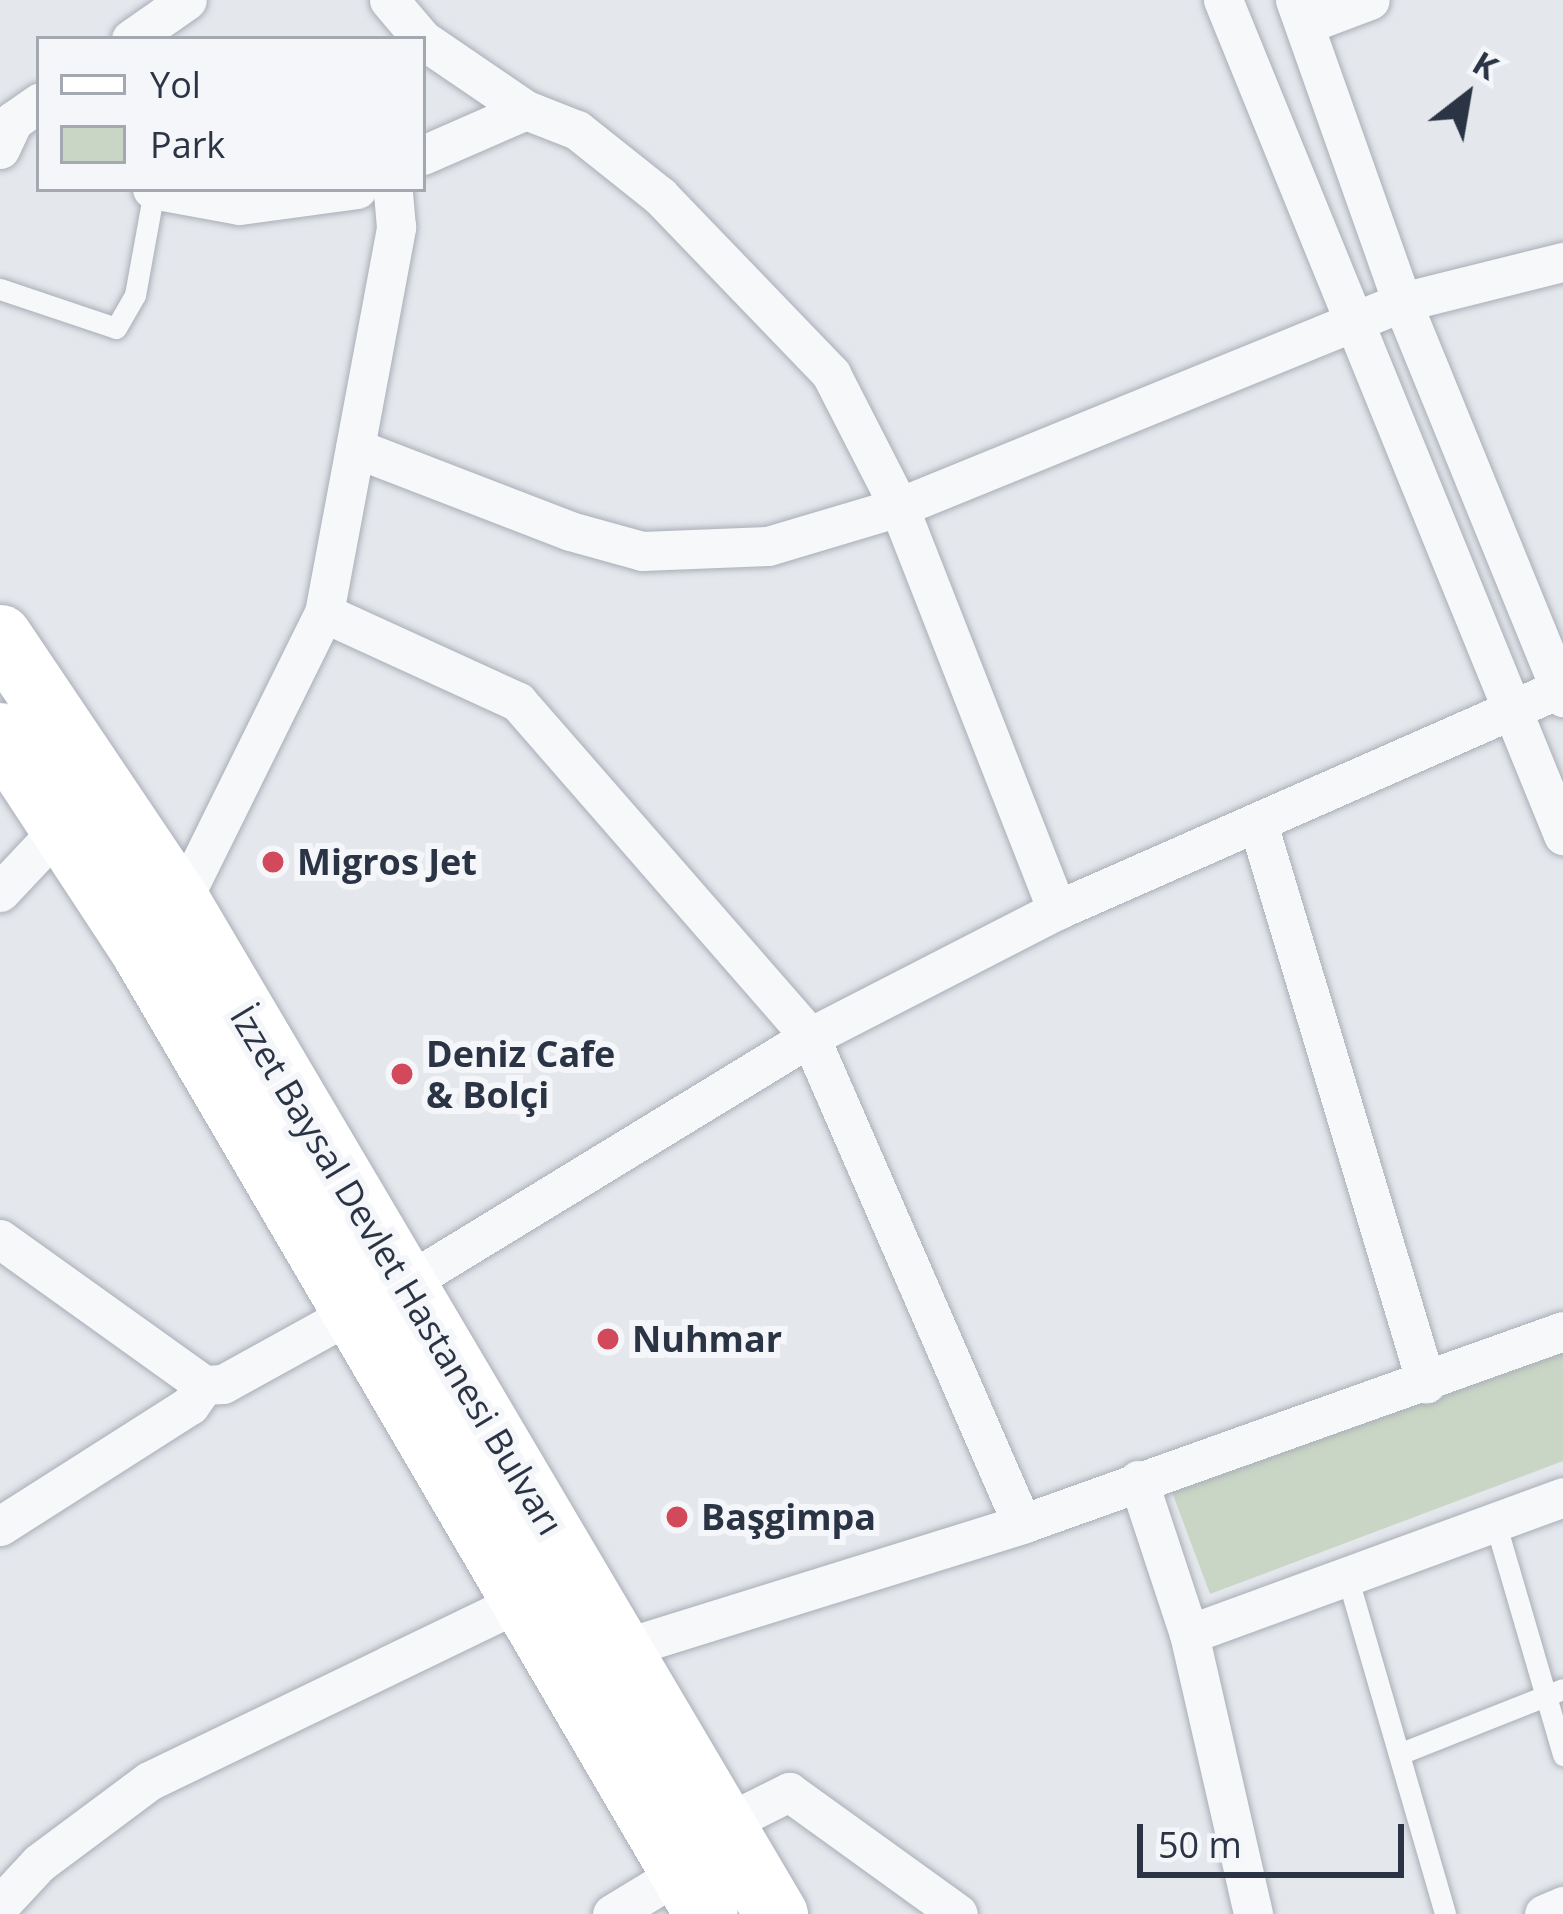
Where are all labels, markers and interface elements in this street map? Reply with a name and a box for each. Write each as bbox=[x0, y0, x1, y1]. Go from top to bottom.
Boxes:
legend bbox=[36, 36, 426, 192]
north arrow bbox=[1407, 36, 1527, 156]
text: K bbox=[1465, 40, 1507, 90]
text: Yol bbox=[150, 60, 201, 109]
text: Park bbox=[150, 120, 225, 169]
place label: Migros Jet bbox=[297, 840, 477, 884]
marker: Migros Jet bbox=[260, 849, 286, 875]
street label: İzzet Baysal Devlet Hastanesi Bulvarı bbox=[222, 998, 572, 1542]
place label: Deniz Cafe & Bolçi bbox=[426, 1031, 615, 1116]
marker: Deniz Cafe & Bolçi bbox=[389, 1061, 415, 1087]
place label: Nuhmar bbox=[632, 1317, 782, 1361]
marker: Nuhmar bbox=[595, 1326, 621, 1352]
place label: Başgimpa bbox=[701, 1495, 876, 1539]
marker: Başgimpa bbox=[664, 1504, 690, 1530]
scale bar bbox=[1143, 1800, 1410, 1874]
text: 50 m bbox=[1158, 1820, 1242, 1869]

